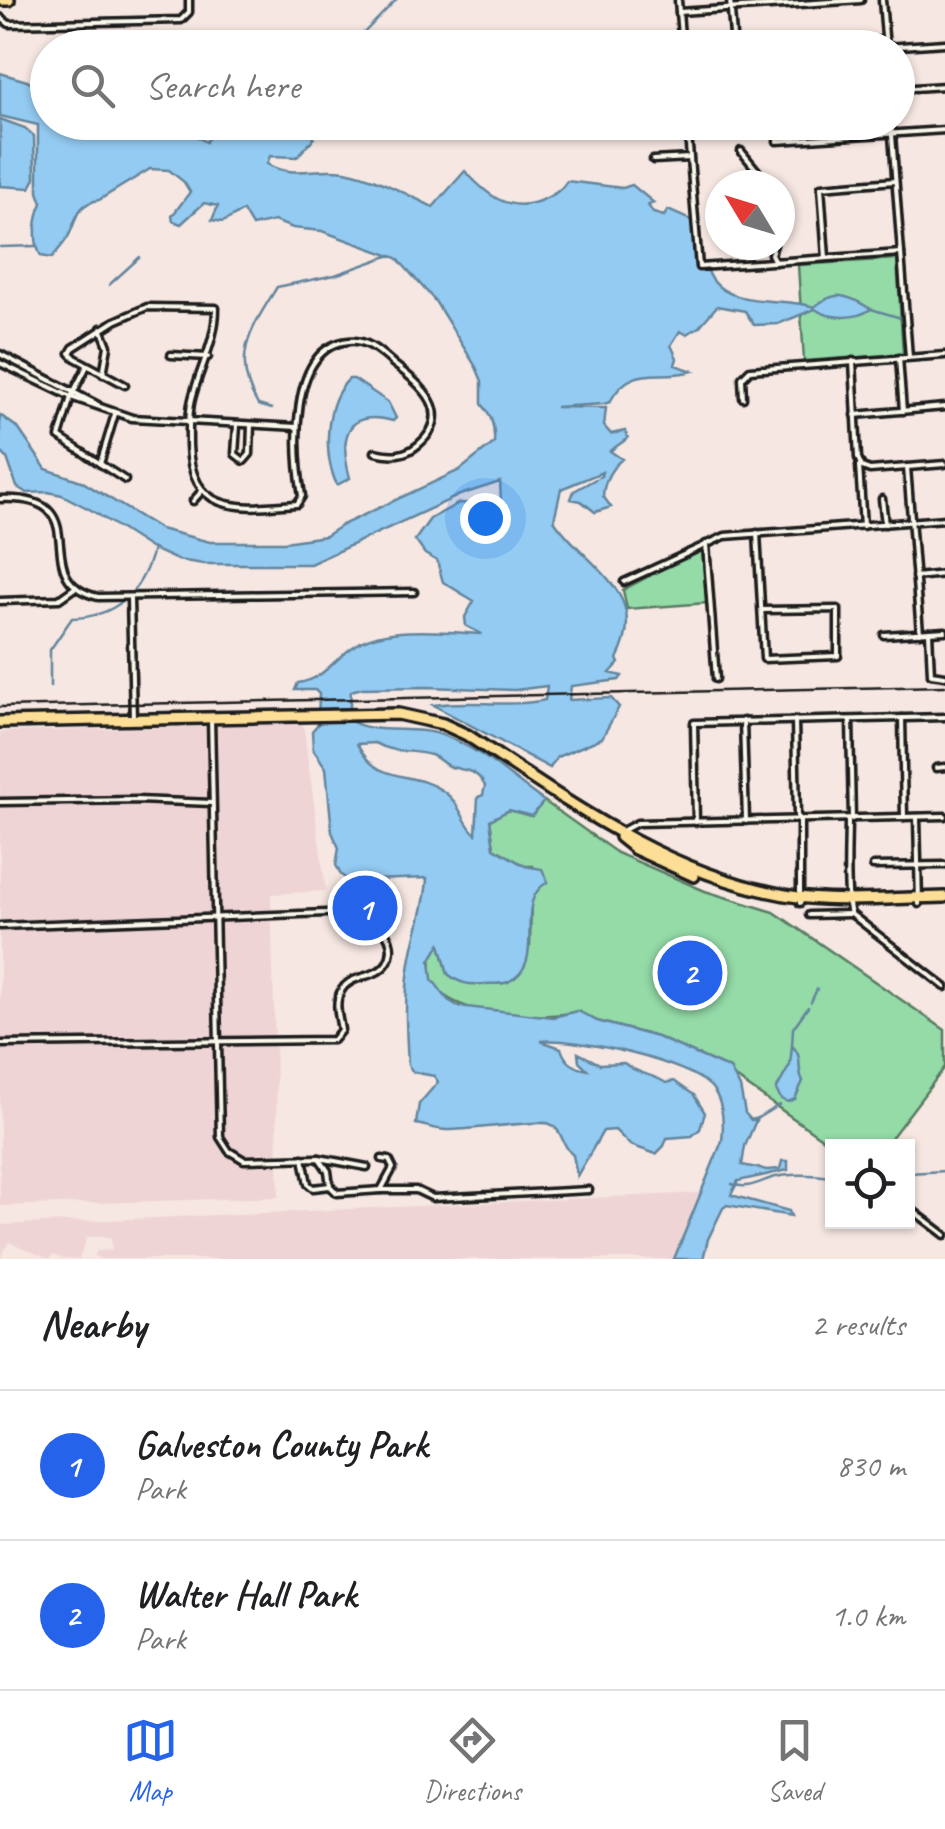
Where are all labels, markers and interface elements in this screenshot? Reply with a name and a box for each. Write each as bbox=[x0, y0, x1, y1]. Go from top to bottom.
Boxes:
search box bbox=[30, 30, 915, 140]
icon: search bbox=[65, 58, 120, 113]
text: Search here bbox=[145, 62, 300, 109]
north arrow bbox=[705, 170, 795, 260]
your location bbox=[460, 493, 511, 544]
pin: 1 bbox=[332, 870, 398, 946]
pin: 2 bbox=[658, 936, 722, 1010]
map controls bbox=[825, 1139, 915, 1229]
button: locate bbox=[825, 1139, 915, 1229]
text: Nearby bbox=[40, 1298, 146, 1351]
text: 2 results bbox=[811, 1304, 905, 1345]
text: Galveston County Park bbox=[135, 1421, 427, 1468]
text: 1 bbox=[65, 1445, 80, 1486]
text: 830 m bbox=[836, 1445, 905, 1486]
text: Park bbox=[135, 1468, 186, 1509]
text: Walter Hall Park bbox=[135, 1571, 356, 1618]
text: 2 bbox=[65, 1595, 80, 1636]
text: 1.0 km bbox=[831, 1595, 905, 1636]
text: Park bbox=[135, 1618, 186, 1659]
tab: Map bbox=[123, 1713, 178, 1808]
tab: Directions bbox=[424, 1713, 521, 1808]
tab: Saved bbox=[767, 1713, 822, 1808]

